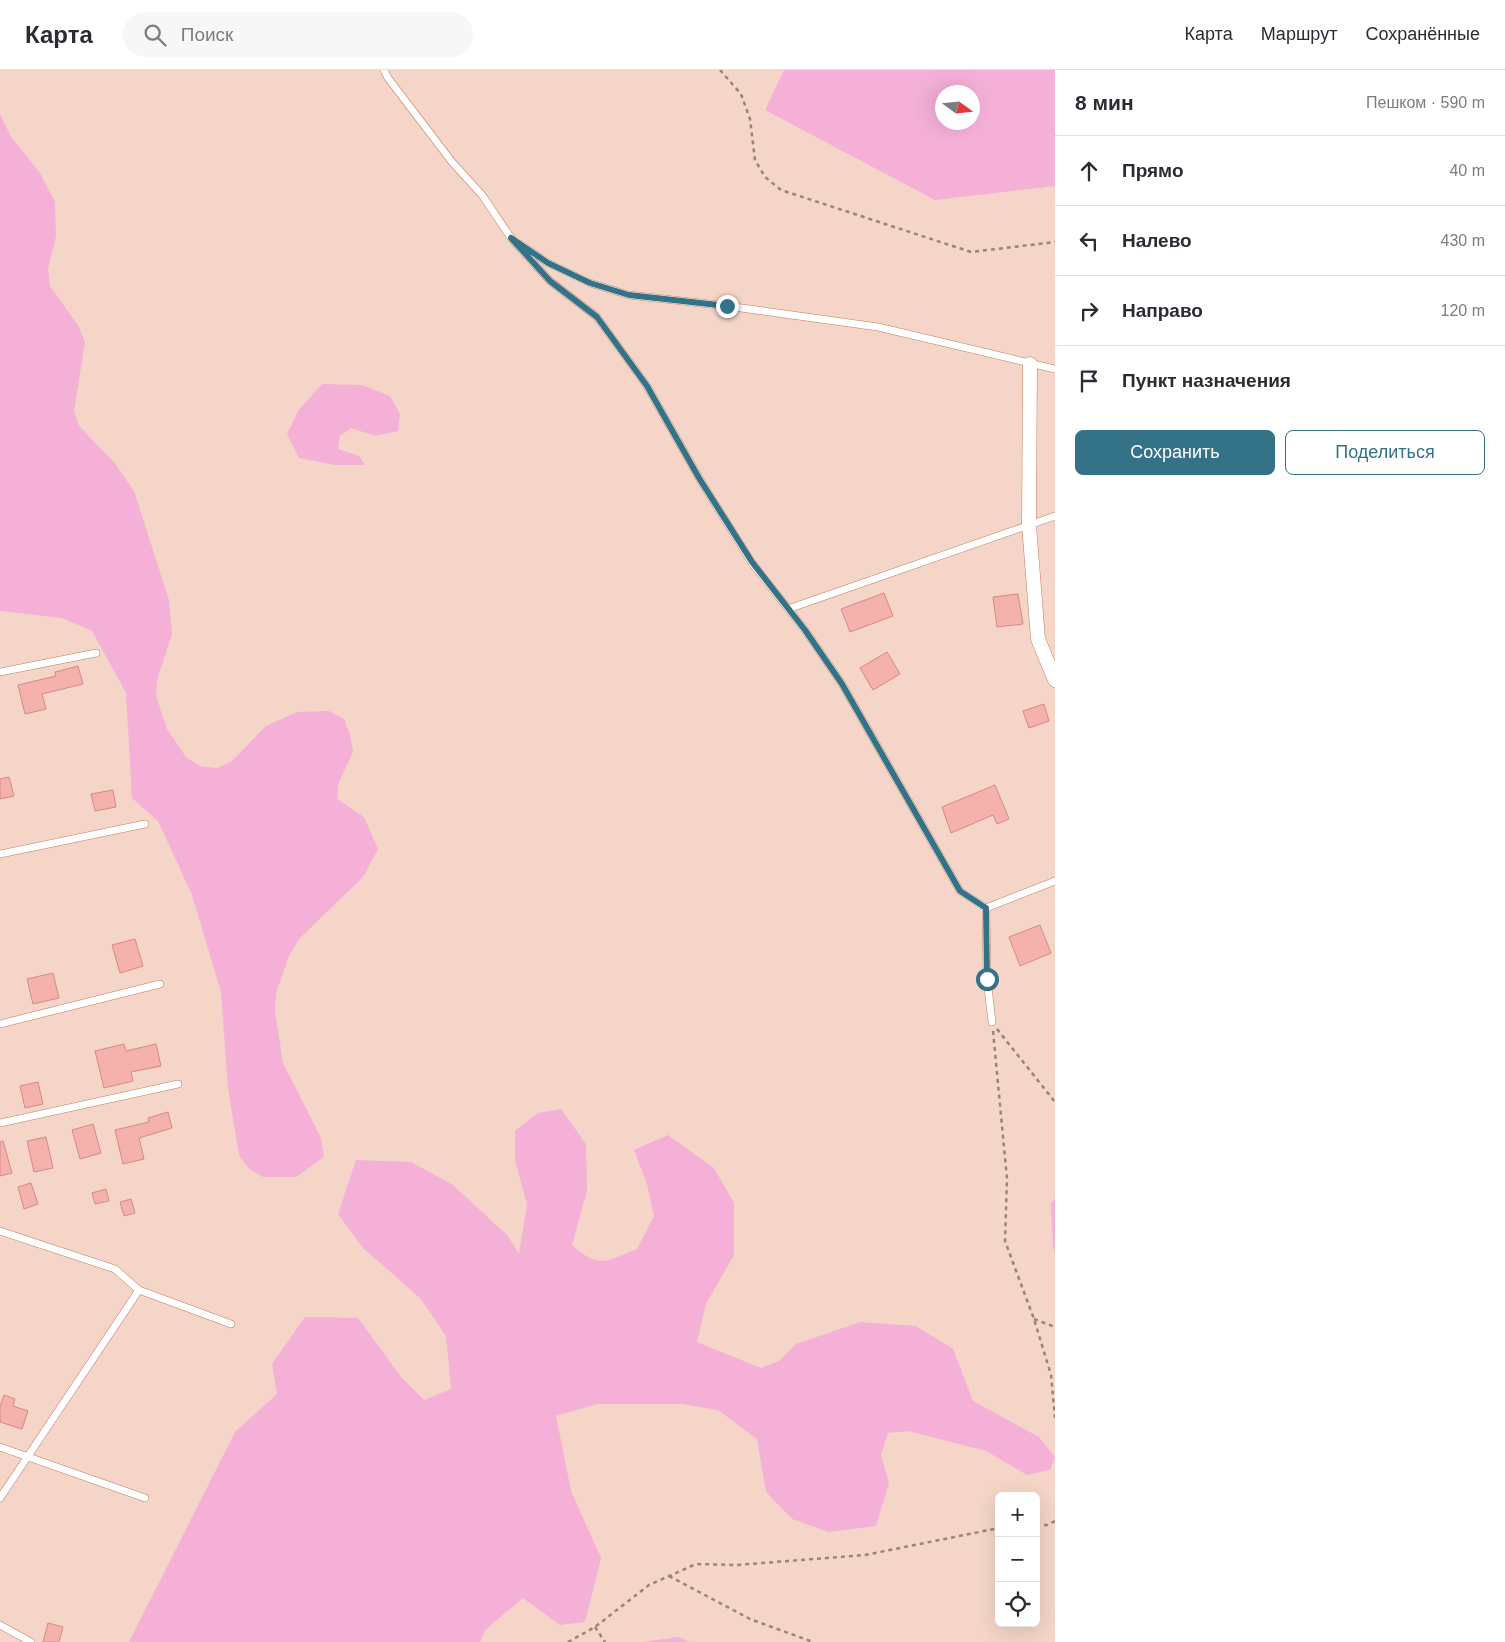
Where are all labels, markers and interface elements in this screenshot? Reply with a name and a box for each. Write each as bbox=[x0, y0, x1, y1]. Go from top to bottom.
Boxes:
search box bbox=[123, 12, 473, 57]
text: Карта bbox=[25, 21, 93, 48]
icon: search bbox=[141, 21, 169, 49]
text: Поиск bbox=[181, 24, 233, 45]
text: Карта bbox=[1185, 24, 1233, 44]
text: Маршрут bbox=[1261, 24, 1337, 44]
text: Сохранённые bbox=[1365, 24, 1480, 44]
north arrow bbox=[935, 85, 980, 130]
text: 8 мин bbox=[1075, 91, 1134, 114]
text: Пешком · 590 m bbox=[1366, 94, 1485, 111]
icon: ahead bbox=[1075, 157, 1103, 185]
text: Прямо bbox=[1122, 160, 1184, 181]
text: 40 m bbox=[1449, 162, 1485, 179]
icon: left bbox=[1075, 227, 1103, 255]
text: Налево bbox=[1122, 230, 1192, 251]
text: 430 m bbox=[1441, 232, 1485, 249]
route end bbox=[716, 295, 739, 318]
icon: right bbox=[1075, 297, 1103, 325]
text: Направо bbox=[1122, 300, 1203, 321]
text: 120 m bbox=[1441, 302, 1485, 319]
icon: arrive bbox=[1075, 367, 1103, 395]
text: Пункт назначения bbox=[1122, 370, 1291, 391]
button: Сохранить bbox=[1075, 430, 1275, 475]
button: Поделиться bbox=[1285, 430, 1485, 475]
route start bbox=[976, 968, 999, 991]
map controls bbox=[995, 1492, 1040, 1627]
button: + bbox=[995, 1492, 1040, 1537]
button: − bbox=[995, 1537, 1040, 1582]
button: locate bbox=[995, 1582, 1040, 1627]

